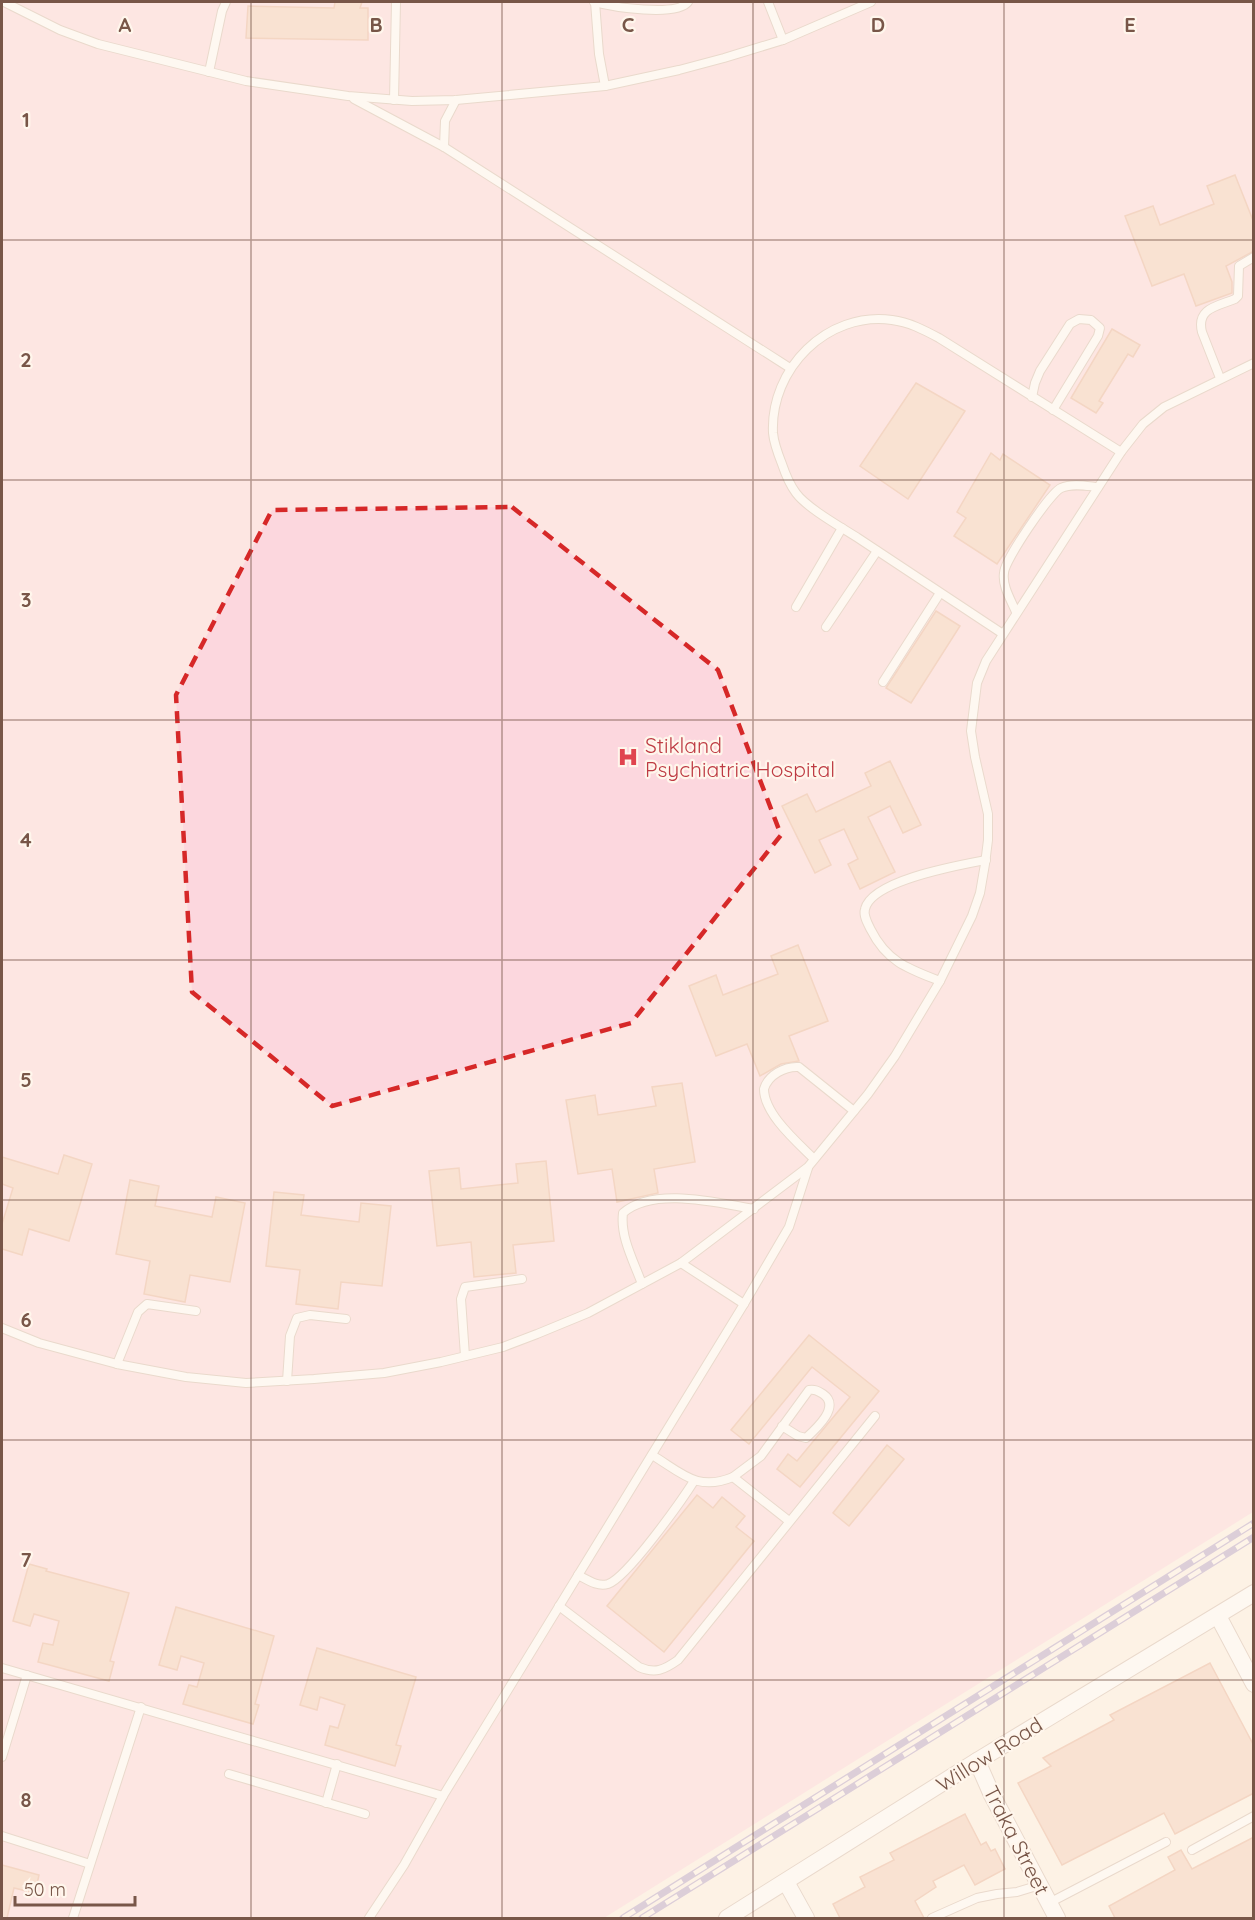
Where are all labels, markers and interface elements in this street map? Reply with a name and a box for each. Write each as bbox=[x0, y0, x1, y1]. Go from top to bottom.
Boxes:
text: A bbox=[119, 12, 132, 37]
text: B bbox=[369, 12, 383, 37]
text: C bbox=[622, 12, 635, 37]
text: D bbox=[871, 12, 885, 37]
text: E bbox=[1124, 12, 1136, 37]
text: 1 bbox=[22, 107, 30, 132]
text: 2 bbox=[20, 347, 32, 372]
text: 3 bbox=[21, 587, 31, 612]
place label: Stikland Psychiatric Hospital bbox=[645, 732, 835, 782]
hospital icon: Stikland Psychiatric Hospital bbox=[616, 745, 640, 769]
text: 4 bbox=[20, 827, 32, 852]
text: 5 bbox=[20, 1067, 32, 1092]
text: 6 bbox=[20, 1307, 32, 1332]
text: 7 bbox=[21, 1547, 32, 1572]
street label: Willow Road bbox=[931, 1711, 1047, 1797]
street label: Traka Street bbox=[978, 1781, 1056, 1899]
text: 8 bbox=[21, 1787, 32, 1812]
scale bar bbox=[15, 1869, 135, 1907]
text: 50 m bbox=[24, 1878, 66, 1901]

